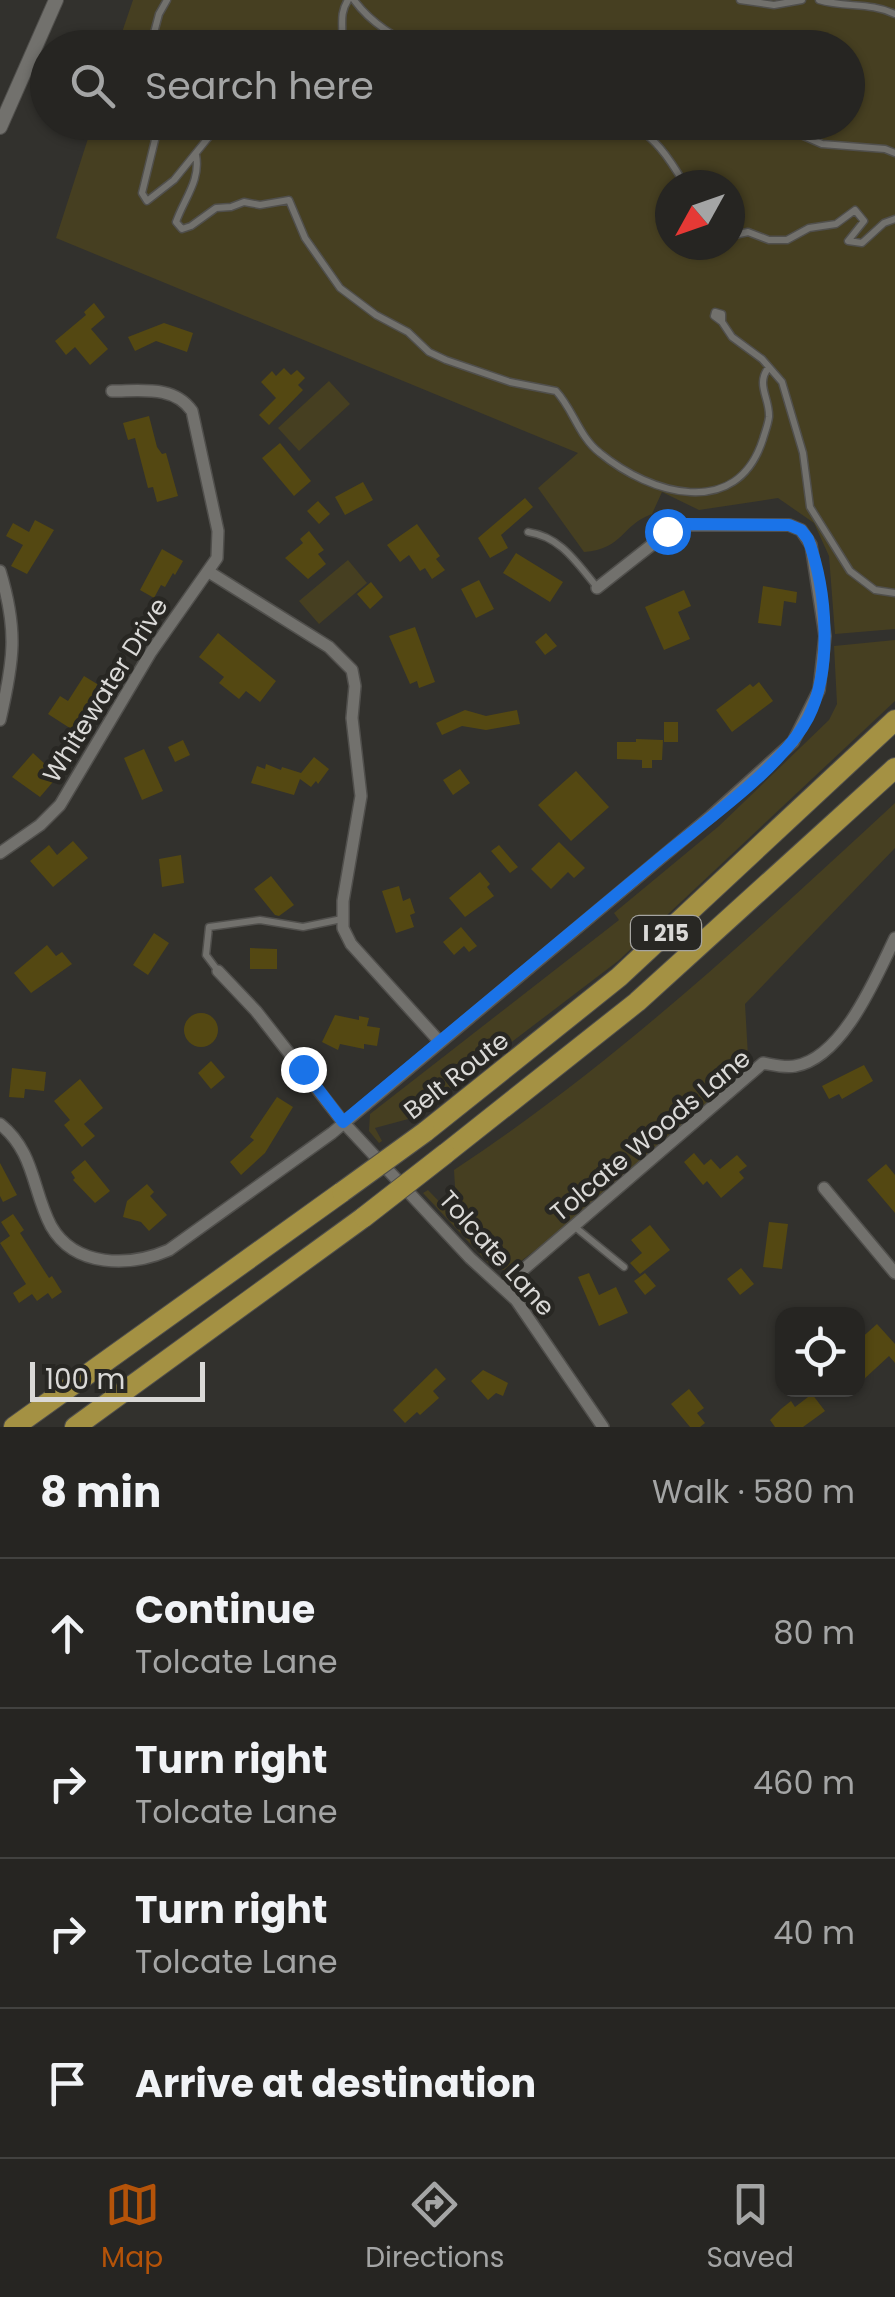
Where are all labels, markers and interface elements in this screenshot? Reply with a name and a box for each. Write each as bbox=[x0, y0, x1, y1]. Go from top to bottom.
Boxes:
search box bbox=[30, 30, 865, 140]
icon: search bbox=[65, 58, 120, 113]
text: Search here bbox=[145, 59, 374, 112]
north arrow bbox=[655, 170, 745, 260]
route start bbox=[645, 509, 691, 555]
street label: Whitewater Drive bbox=[34, 591, 176, 789]
road number: I 215 bbox=[631, 916, 701, 950]
street label: Belt Route bbox=[396, 1023, 516, 1128]
street label: Tolcate Woods Lane bbox=[543, 1041, 758, 1230]
route end bbox=[281, 1047, 327, 1093]
street label: Tolcate Lane bbox=[431, 1183, 563, 1324]
map controls bbox=[775, 1307, 865, 1397]
button: locate bbox=[775, 1307, 865, 1397]
scale bar bbox=[30, 1357, 205, 1402]
text: 100 m bbox=[45, 1360, 125, 1399]
text: 8 min bbox=[40, 1463, 161, 1522]
text: Walk · 580 m bbox=[652, 1469, 855, 1514]
text: Continue bbox=[135, 1583, 315, 1636]
icon: ahead bbox=[40, 1606, 95, 1661]
text: 80 m bbox=[773, 1610, 855, 1655]
text: Tolcate Lane bbox=[135, 1639, 338, 1684]
text: Turn right bbox=[135, 1733, 327, 1786]
icon: right bbox=[40, 1756, 95, 1811]
text: 460 m bbox=[753, 1760, 855, 1805]
text: Tolcate Lane bbox=[135, 1789, 338, 1834]
text: Turn right bbox=[135, 1883, 327, 1936]
icon: right bbox=[40, 1906, 95, 1961]
text: 40 m bbox=[773, 1910, 855, 1955]
text: Tolcate Lane bbox=[135, 1939, 338, 1984]
icon: arrive bbox=[40, 2056, 95, 2111]
text: Arrive at destination bbox=[135, 2057, 536, 2110]
tab: Map bbox=[101, 2177, 163, 2279]
tab: Directions bbox=[365, 2177, 504, 2279]
tab: Saved bbox=[707, 2177, 794, 2279]

